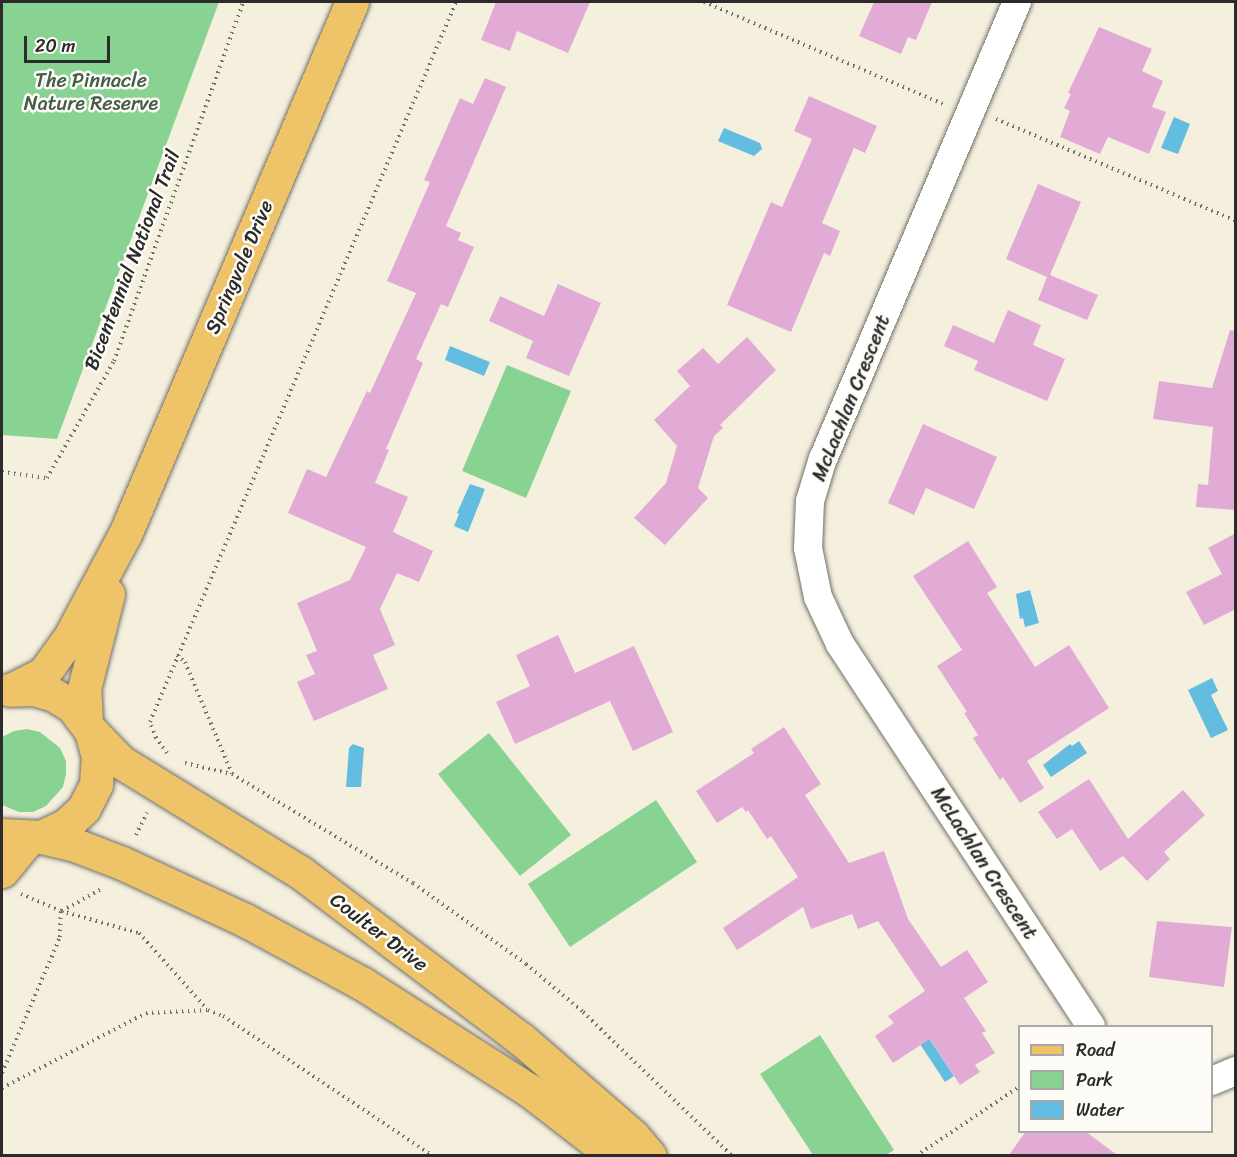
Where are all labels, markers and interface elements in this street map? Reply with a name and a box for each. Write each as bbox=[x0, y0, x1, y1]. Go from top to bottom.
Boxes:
scale bar bbox=[27, 24, 112, 62]
text: 20 m bbox=[35, 30, 75, 62]
park label: The Pinnacle Nature Reserve bbox=[23, 68, 159, 115]
street label: Bicentennial National Trail bbox=[79, 147, 185, 373]
street label: Springvale Drive bbox=[200, 197, 278, 337]
street label: McLachlan Crescent bbox=[807, 311, 895, 485]
street label: McLachlan Crescent bbox=[926, 782, 1042, 944]
street label: Coulter Drive bbox=[325, 887, 433, 977]
legend bbox=[1018, 1025, 1213, 1133]
text: Road bbox=[1076, 1034, 1115, 1066]
text: Park bbox=[1076, 1064, 1113, 1096]
text: Water bbox=[1076, 1094, 1123, 1126]

